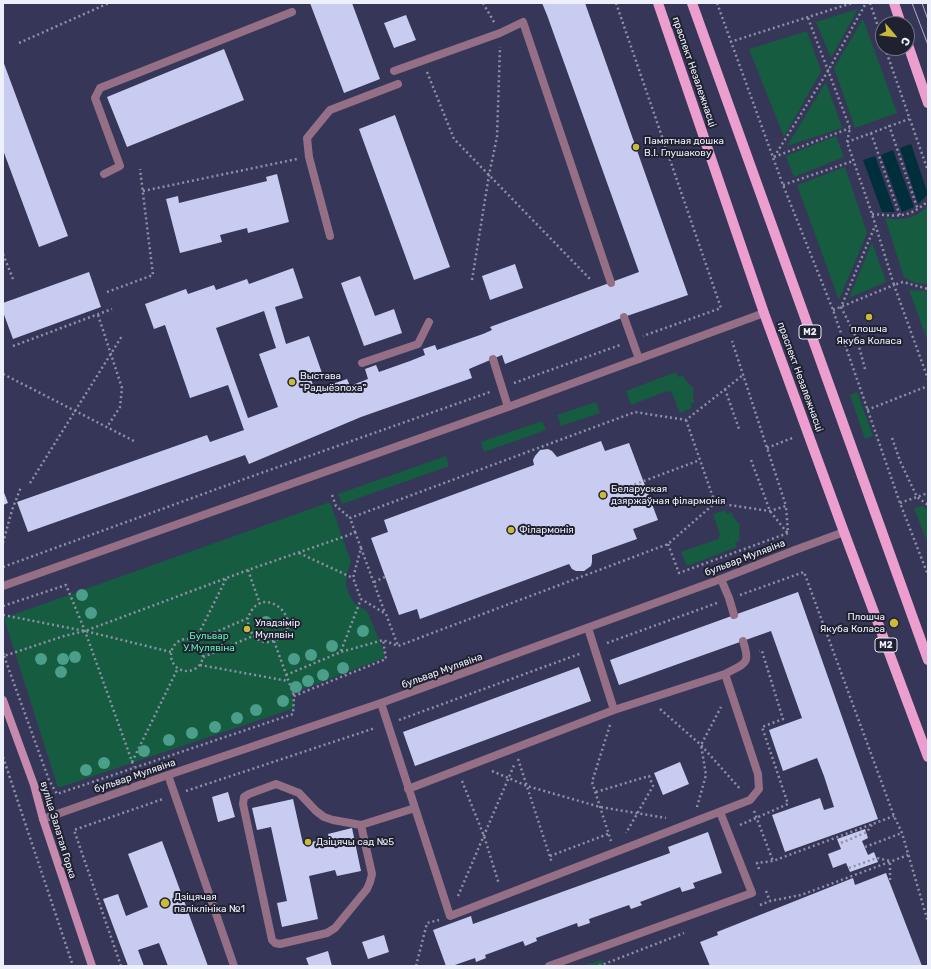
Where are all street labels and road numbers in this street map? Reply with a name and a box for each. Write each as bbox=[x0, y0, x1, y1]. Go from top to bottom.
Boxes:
street label: праспект Незалежнасці bbox=[669, 15, 719, 129]
street label: праспект Незалежнасці bbox=[775, 321, 825, 433]
road number: М2 bbox=[799, 325, 821, 339]
street label: бульвар Мулявіна bbox=[703, 537, 787, 579]
road number: М2 bbox=[875, 638, 897, 652]
street label: бульвар Мулявіна bbox=[400, 651, 484, 691]
street label: бульвар Мулявіна bbox=[93, 756, 177, 796]
street label: вуліца Залатая Горка bbox=[37, 780, 79, 880]

